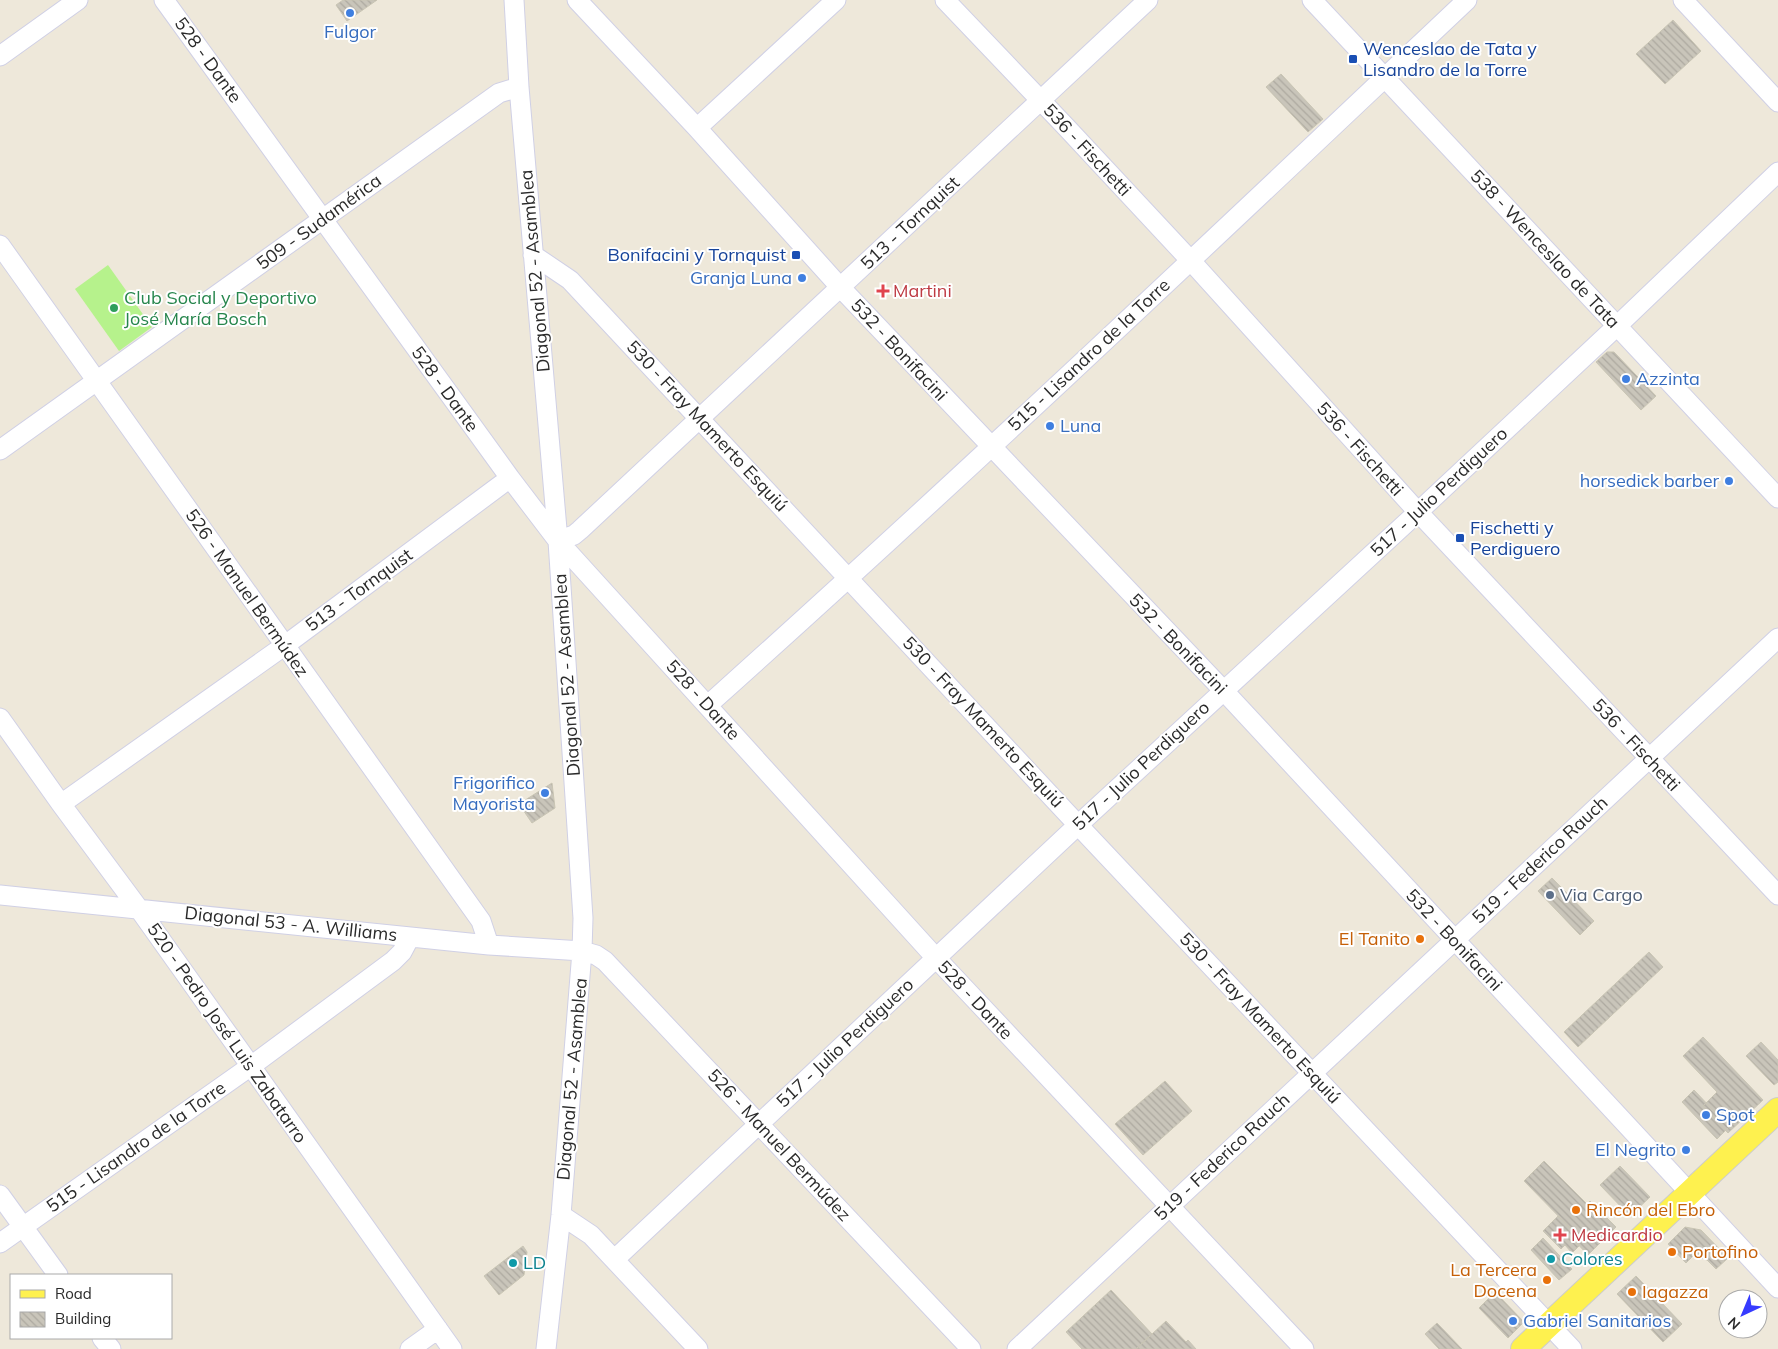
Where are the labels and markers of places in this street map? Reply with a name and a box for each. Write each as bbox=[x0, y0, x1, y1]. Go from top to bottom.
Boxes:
marker: Fulgor bbox=[344, 7, 356, 19]
place label: Fulgor bbox=[324, 20, 377, 43]
place label: Wenceslao de Tata y Lisandro de la Torre bbox=[1363, 37, 1537, 81]
marker: Wenceslao de Tata y Lisandro de la Torre bbox=[1347, 53, 1359, 65]
place label: Bonifacini y Tornquist bbox=[607, 243, 786, 266]
marker: Bonifacini y Tornquist bbox=[790, 249, 802, 261]
place label: Granja Luna bbox=[690, 266, 792, 289]
marker: Granja Luna bbox=[796, 272, 808, 284]
place label: Martini bbox=[893, 279, 952, 302]
marker: Martini bbox=[877, 285, 889, 297]
place label: Club Social y Deportivo José María Bosch bbox=[124, 286, 317, 330]
marker: Club Social y Deportivo José María Bosch bbox=[108, 302, 120, 314]
place label: Azzinta bbox=[1636, 367, 1700, 390]
marker: Azzinta bbox=[1620, 373, 1632, 385]
place label: Luna bbox=[1060, 414, 1101, 437]
marker: Luna bbox=[1044, 420, 1056, 432]
place label: horsedick barber bbox=[1580, 469, 1719, 492]
marker: horsedick barber bbox=[1723, 475, 1735, 487]
place label: Fischetti y Perdiguero bbox=[1470, 516, 1560, 560]
marker: Fischetti y Perdiguero bbox=[1454, 532, 1466, 544]
place label: Frigorifico Mayorista bbox=[452, 771, 535, 815]
marker: Frigorifico Mayorista bbox=[539, 787, 551, 799]
place label: Via Cargo bbox=[1560, 883, 1643, 906]
marker: Via Cargo bbox=[1544, 889, 1556, 901]
place label: El Tanito bbox=[1339, 927, 1410, 950]
marker: El Tanito bbox=[1414, 933, 1426, 945]
place label: Spot bbox=[1716, 1103, 1755, 1126]
marker: Spot bbox=[1700, 1109, 1712, 1121]
place label: El Negrito bbox=[1595, 1138, 1676, 1161]
marker: El Negrito bbox=[1680, 1144, 1692, 1156]
place label: Rincón del Ebro bbox=[1586, 1198, 1715, 1221]
marker: Rincón del Ebro bbox=[1570, 1204, 1582, 1216]
place label: Medicardio bbox=[1571, 1223, 1663, 1246]
marker: Medicardio bbox=[1553, 1228, 1567, 1242]
place label: Portofino bbox=[1682, 1240, 1758, 1263]
marker: Portofino bbox=[1666, 1246, 1678, 1258]
place label: Colores bbox=[1561, 1247, 1623, 1270]
place label: LD bbox=[523, 1251, 546, 1274]
marker: Colores bbox=[1545, 1253, 1557, 1265]
marker: LD bbox=[507, 1257, 519, 1269]
place label: La Tercera Docena bbox=[1450, 1258, 1537, 1302]
marker: La Tercera Docena bbox=[1541, 1274, 1553, 1286]
place label: Iagazza bbox=[1642, 1280, 1709, 1303]
marker: Iagazza bbox=[1626, 1286, 1638, 1298]
place label: Gabriel Sanitarios bbox=[1523, 1309, 1671, 1332]
marker: Gabriel Sanitarios bbox=[1507, 1315, 1519, 1327]

